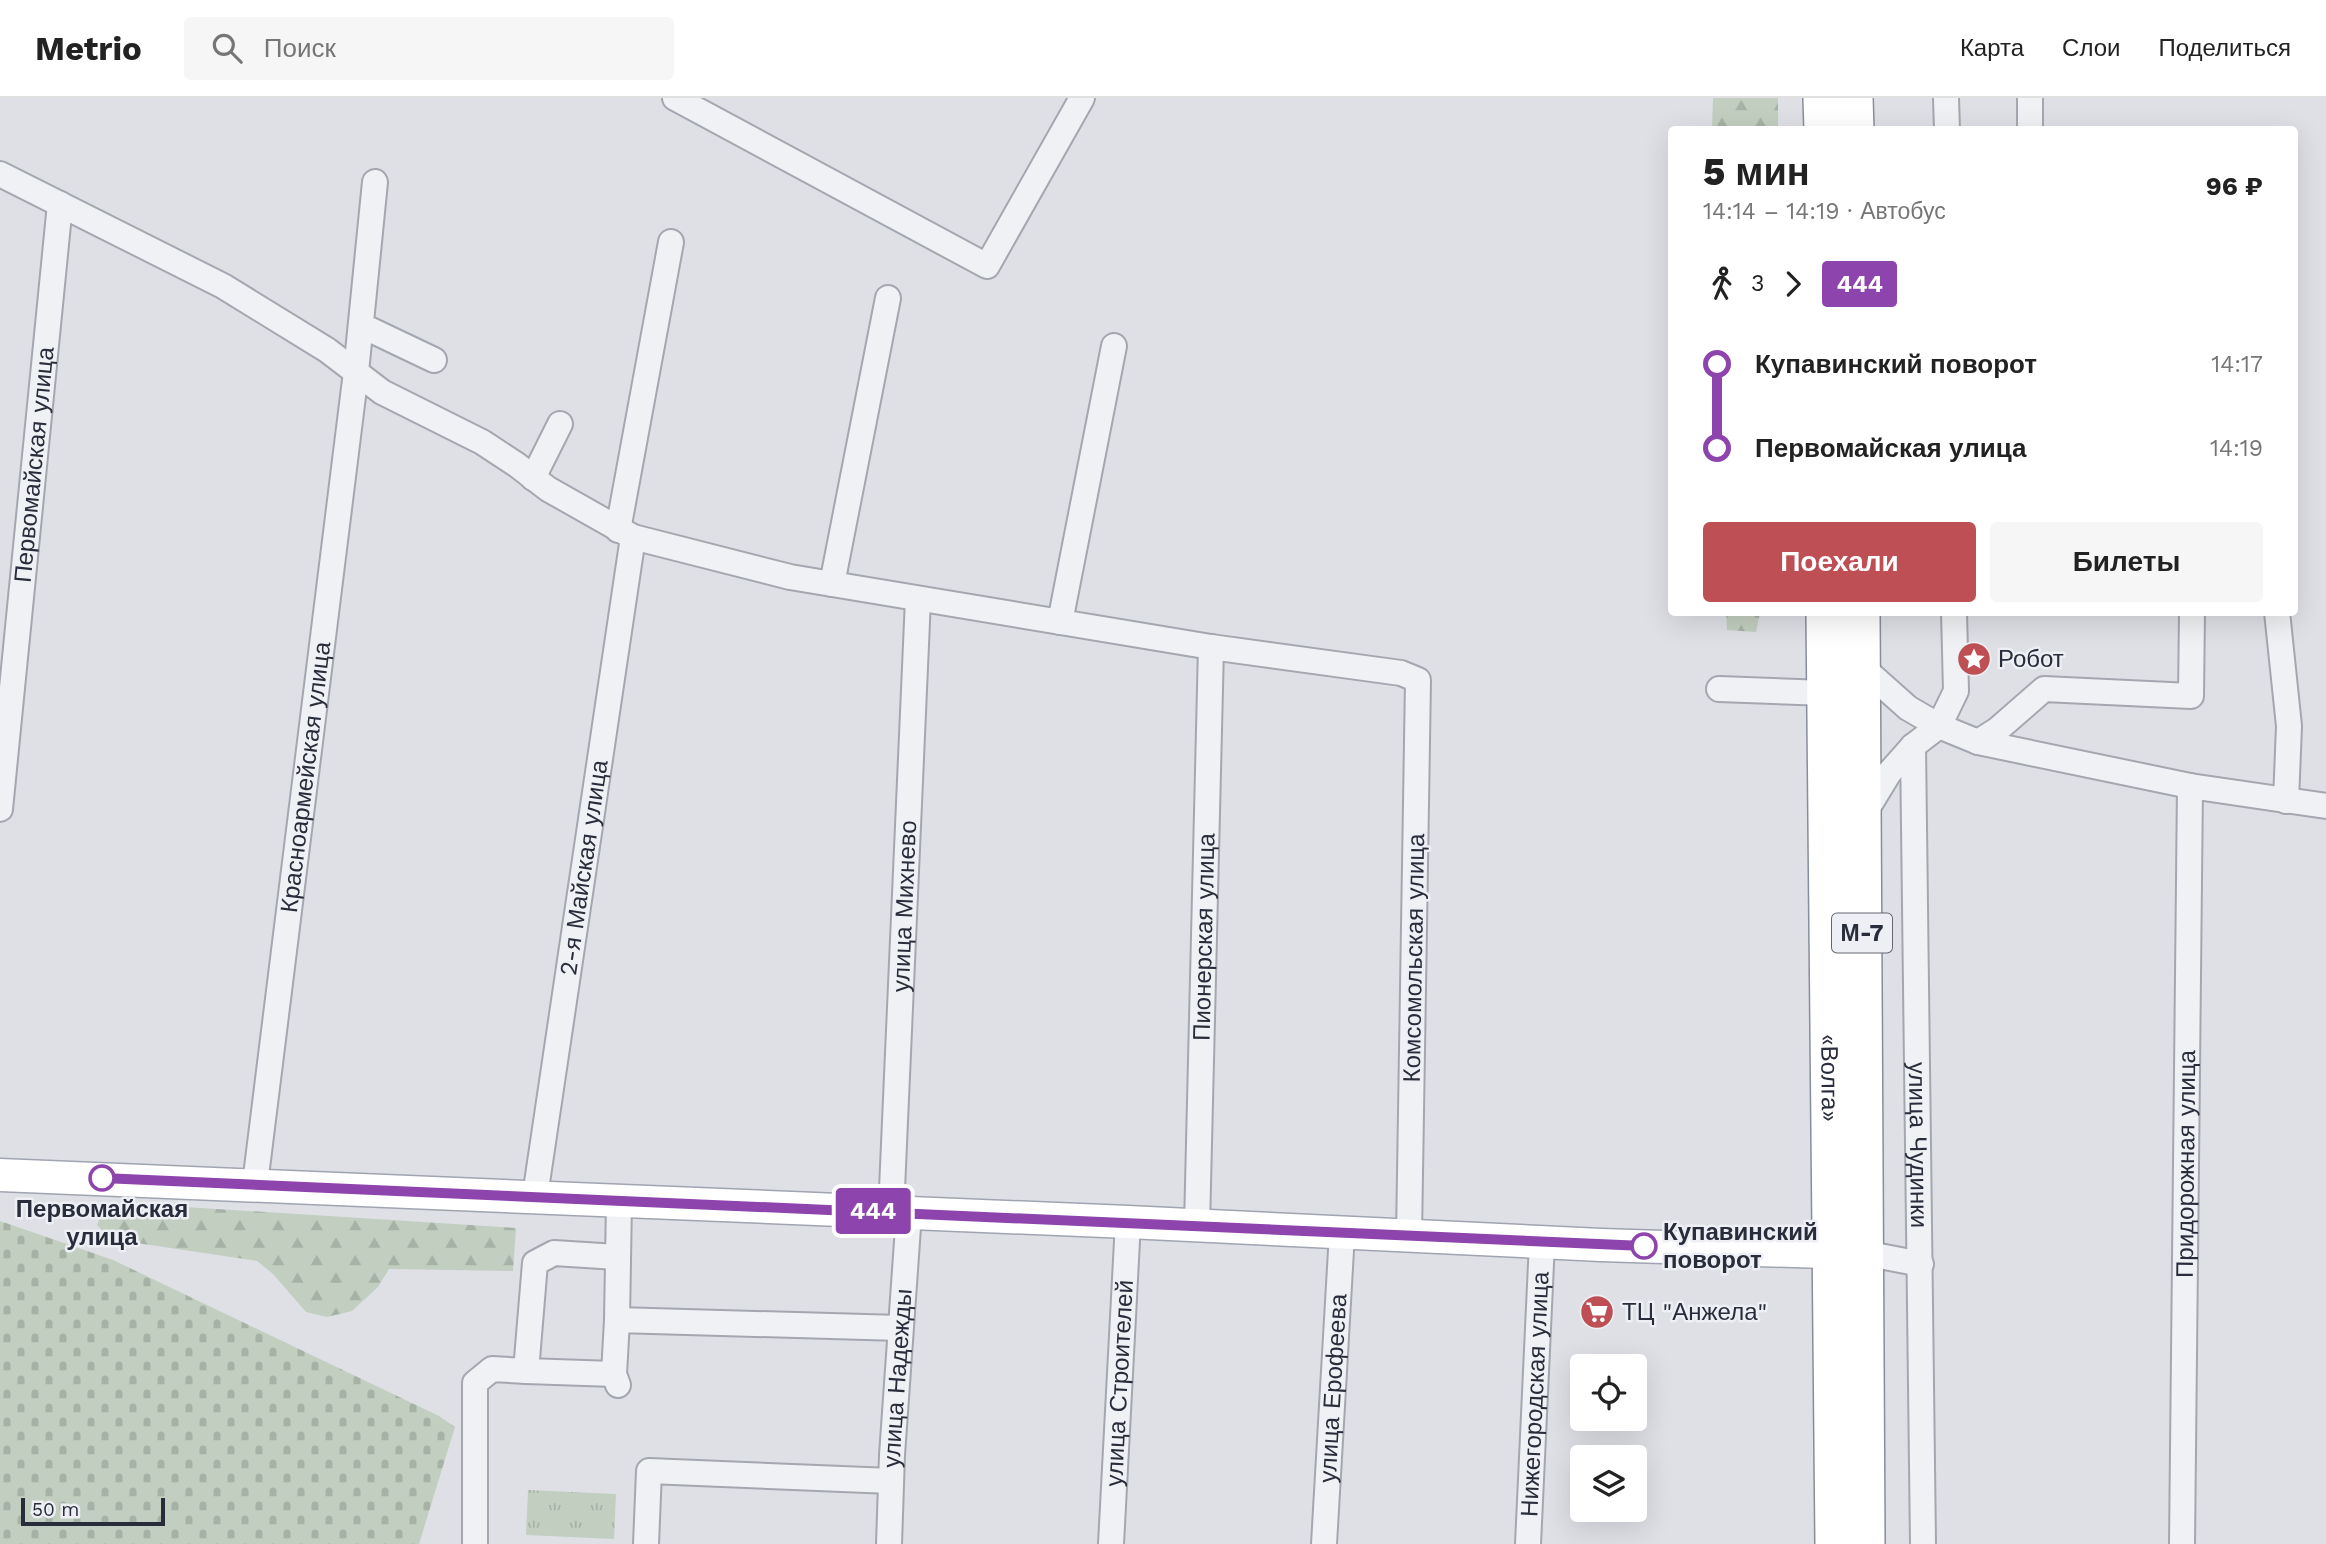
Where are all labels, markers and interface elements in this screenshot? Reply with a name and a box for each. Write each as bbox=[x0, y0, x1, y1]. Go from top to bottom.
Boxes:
search box bbox=[184, 17, 674, 80]
text: Metrio bbox=[35, 29, 142, 68]
icon: search bbox=[208, 29, 246, 67]
text: Поиск bbox=[264, 33, 336, 63]
text: Карта bbox=[1960, 34, 2024, 62]
text: Слои bbox=[2062, 34, 2120, 62]
text: Поделиться bbox=[2158, 34, 2291, 62]
text: 5 мин bbox=[1703, 150, 1810, 194]
text: 96 ₽ bbox=[2206, 171, 2263, 201]
text: 14:14 – 14:19 · Автобус bbox=[1703, 198, 1946, 225]
icon: walk bbox=[1703, 265, 1741, 303]
icon: forward bbox=[1774, 265, 1812, 303]
text: 3 bbox=[1751, 270, 1764, 297]
text: 444 bbox=[1836, 270, 1883, 298]
street label: Первомайская улица bbox=[9, 345, 60, 584]
text: Купавинский поворот bbox=[1755, 349, 2037, 379]
text: 14:17 bbox=[2211, 351, 2263, 378]
text: Первомайская улица bbox=[1755, 433, 2026, 463]
text: 14:19 bbox=[2210, 435, 2263, 462]
button: Поехали bbox=[1703, 522, 1976, 602]
button: Билеты bbox=[1990, 522, 2263, 602]
street label: Красноармейская улица bbox=[275, 639, 336, 914]
place icon: Робот bbox=[1955, 640, 1993, 678]
place label: Робот bbox=[1998, 645, 2064, 673]
street label: 2-я Майская улица bbox=[554, 757, 614, 977]
street label: улица Михнево bbox=[887, 820, 922, 993]
street label: Пионерская улица bbox=[1187, 832, 1221, 1041]
street label: Комсомольская улица bbox=[1398, 833, 1430, 1083]
road number: М-7 bbox=[1832, 914, 1892, 953]
street label: «Волга» bbox=[1815, 1034, 1844, 1122]
street label: Придорожная улица bbox=[2171, 1049, 2201, 1278]
street label: улица Чудинки bbox=[1903, 1062, 1933, 1228]
marker: Первомайская улица bbox=[89, 1165, 115, 1191]
line badge: 444 bbox=[833, 1188, 913, 1234]
place label: Первомайская улица bbox=[16, 1195, 188, 1251]
text: 444 bbox=[850, 1197, 896, 1225]
place label: Купавинский поворот bbox=[1663, 1218, 1818, 1274]
marker: Купавинский поворот bbox=[1631, 1233, 1657, 1259]
street label: Нижегородская улица bbox=[1515, 1270, 1555, 1517]
street label: улица Строителей bbox=[1100, 1279, 1139, 1487]
street label: улица Надежды bbox=[878, 1288, 918, 1468]
street label: улица Ерофеева bbox=[1314, 1292, 1352, 1484]
supermarket icon: ТЦ "Анжела" bbox=[1578, 1293, 1616, 1331]
place label: ТЦ "Анжела" bbox=[1622, 1298, 1767, 1326]
map controls bbox=[1570, 1354, 1647, 1522]
button: locate bbox=[1570, 1354, 1647, 1431]
button: layers bbox=[1570, 1445, 1647, 1522]
scale bar bbox=[21, 1495, 164, 1527]
text: 50 m bbox=[32, 1498, 79, 1521]

